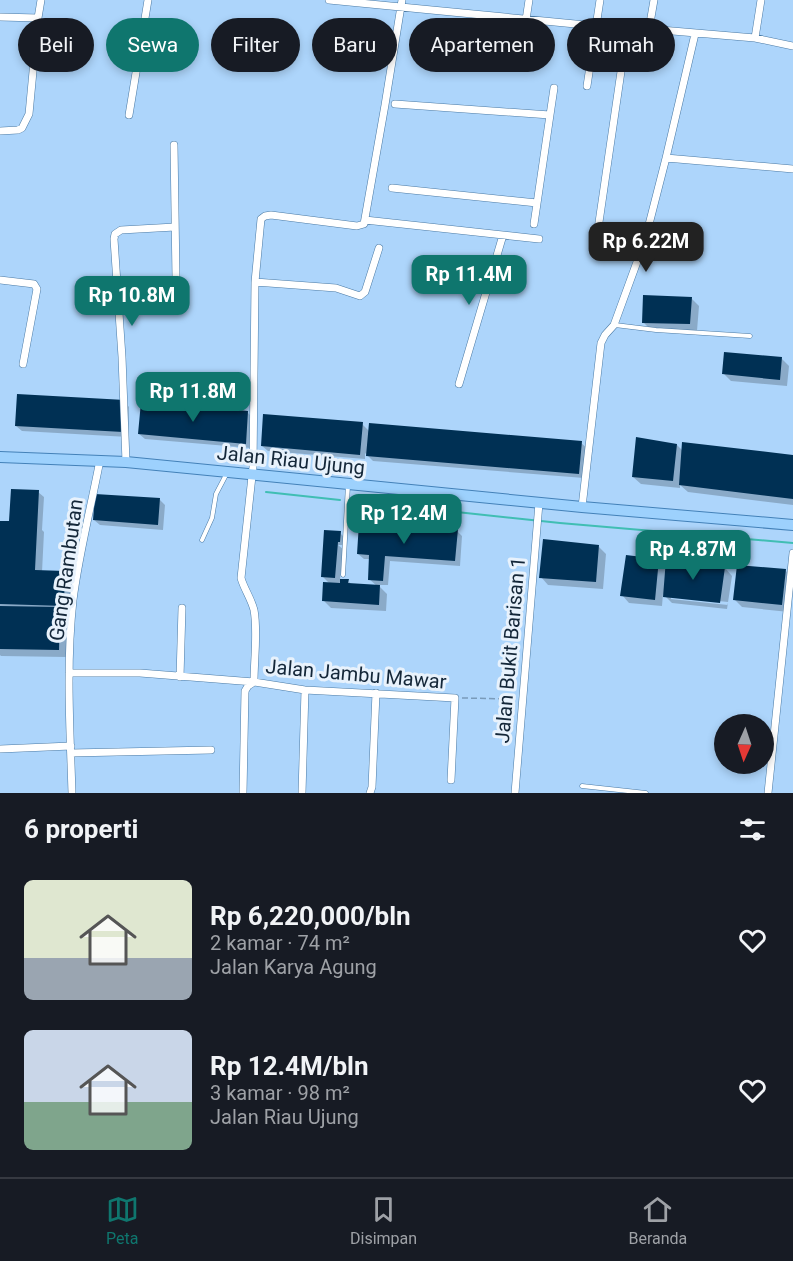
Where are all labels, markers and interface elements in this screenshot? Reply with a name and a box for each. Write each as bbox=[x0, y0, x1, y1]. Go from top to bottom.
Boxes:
chip: Beli bbox=[18, 18, 94, 72]
chip: Sewa bbox=[106, 18, 199, 72]
chip: Filter bbox=[211, 18, 300, 72]
chip: Baru bbox=[312, 18, 397, 72]
chip: Apartemen bbox=[409, 18, 555, 72]
chip: Rumah bbox=[567, 18, 675, 72]
pin: Rp 6.22M bbox=[584, 222, 708, 273]
text: Rp 6.22M bbox=[603, 229, 689, 253]
pin: Rp 11.4M bbox=[407, 255, 531, 306]
text: Rp 11.4M bbox=[426, 262, 512, 286]
pin: Rp 10.8M bbox=[70, 276, 194, 327]
text: Rp 10.8M bbox=[89, 283, 175, 307]
pin: Rp 11.8M bbox=[131, 372, 255, 423]
text: Rp 11.8M bbox=[150, 379, 236, 403]
street label: Jalan Riau Ujung bbox=[216, 440, 366, 480]
pin: Rp 12.4M bbox=[342, 494, 466, 545]
street label: Gang Rambutan bbox=[44, 497, 88, 643]
text: Rp 12.4M bbox=[361, 501, 447, 525]
pin: Rp 4.87M bbox=[631, 530, 755, 581]
text: Rp 4.87M bbox=[650, 537, 736, 561]
street label: Jalan Bukit Barisan 1 bbox=[490, 556, 530, 744]
street label: Jalan Jambu Mawar bbox=[265, 654, 448, 694]
north arrow bbox=[714, 714, 774, 774]
map controls bbox=[714, 714, 774, 774]
icon: filters bbox=[736, 813, 769, 846]
text: 6 properti bbox=[24, 814, 138, 844]
text: Rp 6,220,000/bln bbox=[210, 901, 411, 931]
icon: home bbox=[72, 904, 144, 976]
icon: heart bbox=[736, 924, 769, 957]
text: 2 kamar · 74 m² bbox=[210, 931, 350, 955]
text: Jalan Karya Agung bbox=[210, 955, 377, 979]
text: Rp 12.4M/bln bbox=[210, 1051, 369, 1081]
icon: home bbox=[72, 1054, 144, 1126]
icon: heart bbox=[736, 1074, 769, 1107]
text: 3 kamar · 98 m² bbox=[210, 1081, 350, 1105]
text: Jalan Riau Ujung bbox=[210, 1105, 359, 1129]
tab: Peta bbox=[106, 1193, 139, 1248]
tab: Disimpan bbox=[350, 1193, 417, 1248]
tab: Beranda bbox=[628, 1193, 687, 1248]

